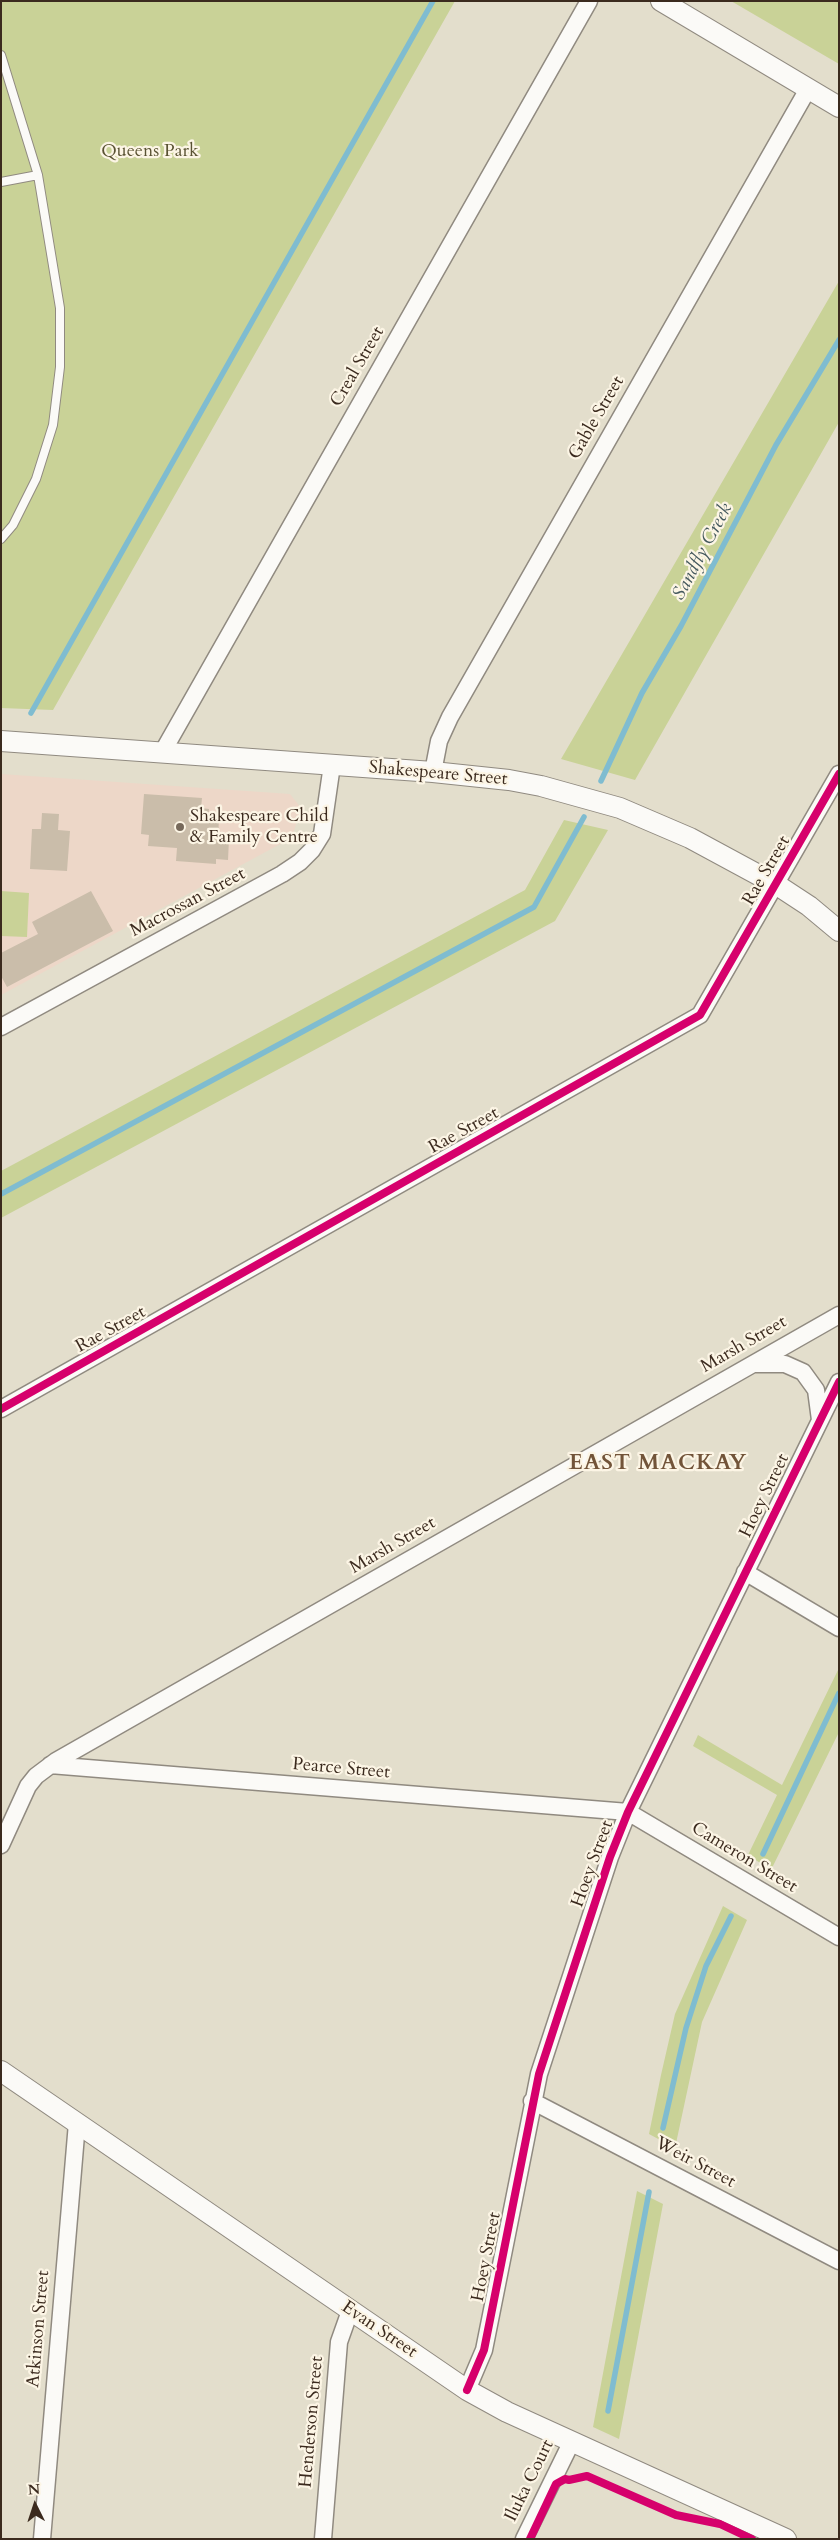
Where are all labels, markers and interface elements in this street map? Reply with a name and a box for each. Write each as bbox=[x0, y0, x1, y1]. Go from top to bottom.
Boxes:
park label: Queens Park bbox=[101, 141, 199, 163]
street label: Creal Street bbox=[326, 323, 390, 411]
street label: Gable Street bbox=[565, 373, 629, 463]
water label: Sandfly Creek bbox=[668, 500, 738, 604]
street label: Shakespeare Street bbox=[368, 757, 508, 791]
place label: Shakespeare Child & Family Centre bbox=[190, 806, 328, 849]
marker: Shakespeare Child & Family Centre bbox=[174, 821, 186, 833]
street label: Rae Street bbox=[739, 832, 795, 910]
street label: Macrossan Street bbox=[127, 864, 249, 942]
street label: Rae Street bbox=[425, 1103, 503, 1159]
street label: Rae Street bbox=[72, 1302, 150, 1358]
street label: Marsh Street bbox=[697, 1312, 791, 1378]
district label: EAST MACKAY bbox=[567, 1451, 749, 1477]
street label: Hoey Street bbox=[735, 1451, 795, 1541]
street label: Marsh Street bbox=[346, 1513, 440, 1579]
street label: Pearce Street bbox=[291, 1754, 391, 1784]
street label: Hoey Street bbox=[567, 1818, 619, 1910]
street label: Cameron Street bbox=[687, 1818, 801, 1898]
street label: Weir Street bbox=[651, 2133, 739, 2193]
street label: Hoey Street bbox=[468, 2210, 506, 2304]
street label: Atkinson Street bbox=[23, 2270, 55, 2388]
street label: Evan Street bbox=[337, 2297, 421, 2363]
street label: Henderson Street bbox=[295, 2355, 329, 2489]
street label: Iluka Court bbox=[501, 2437, 559, 2525]
north arrow bbox=[10, 2480, 60, 2530]
text: N bbox=[27, 2480, 41, 2499]

